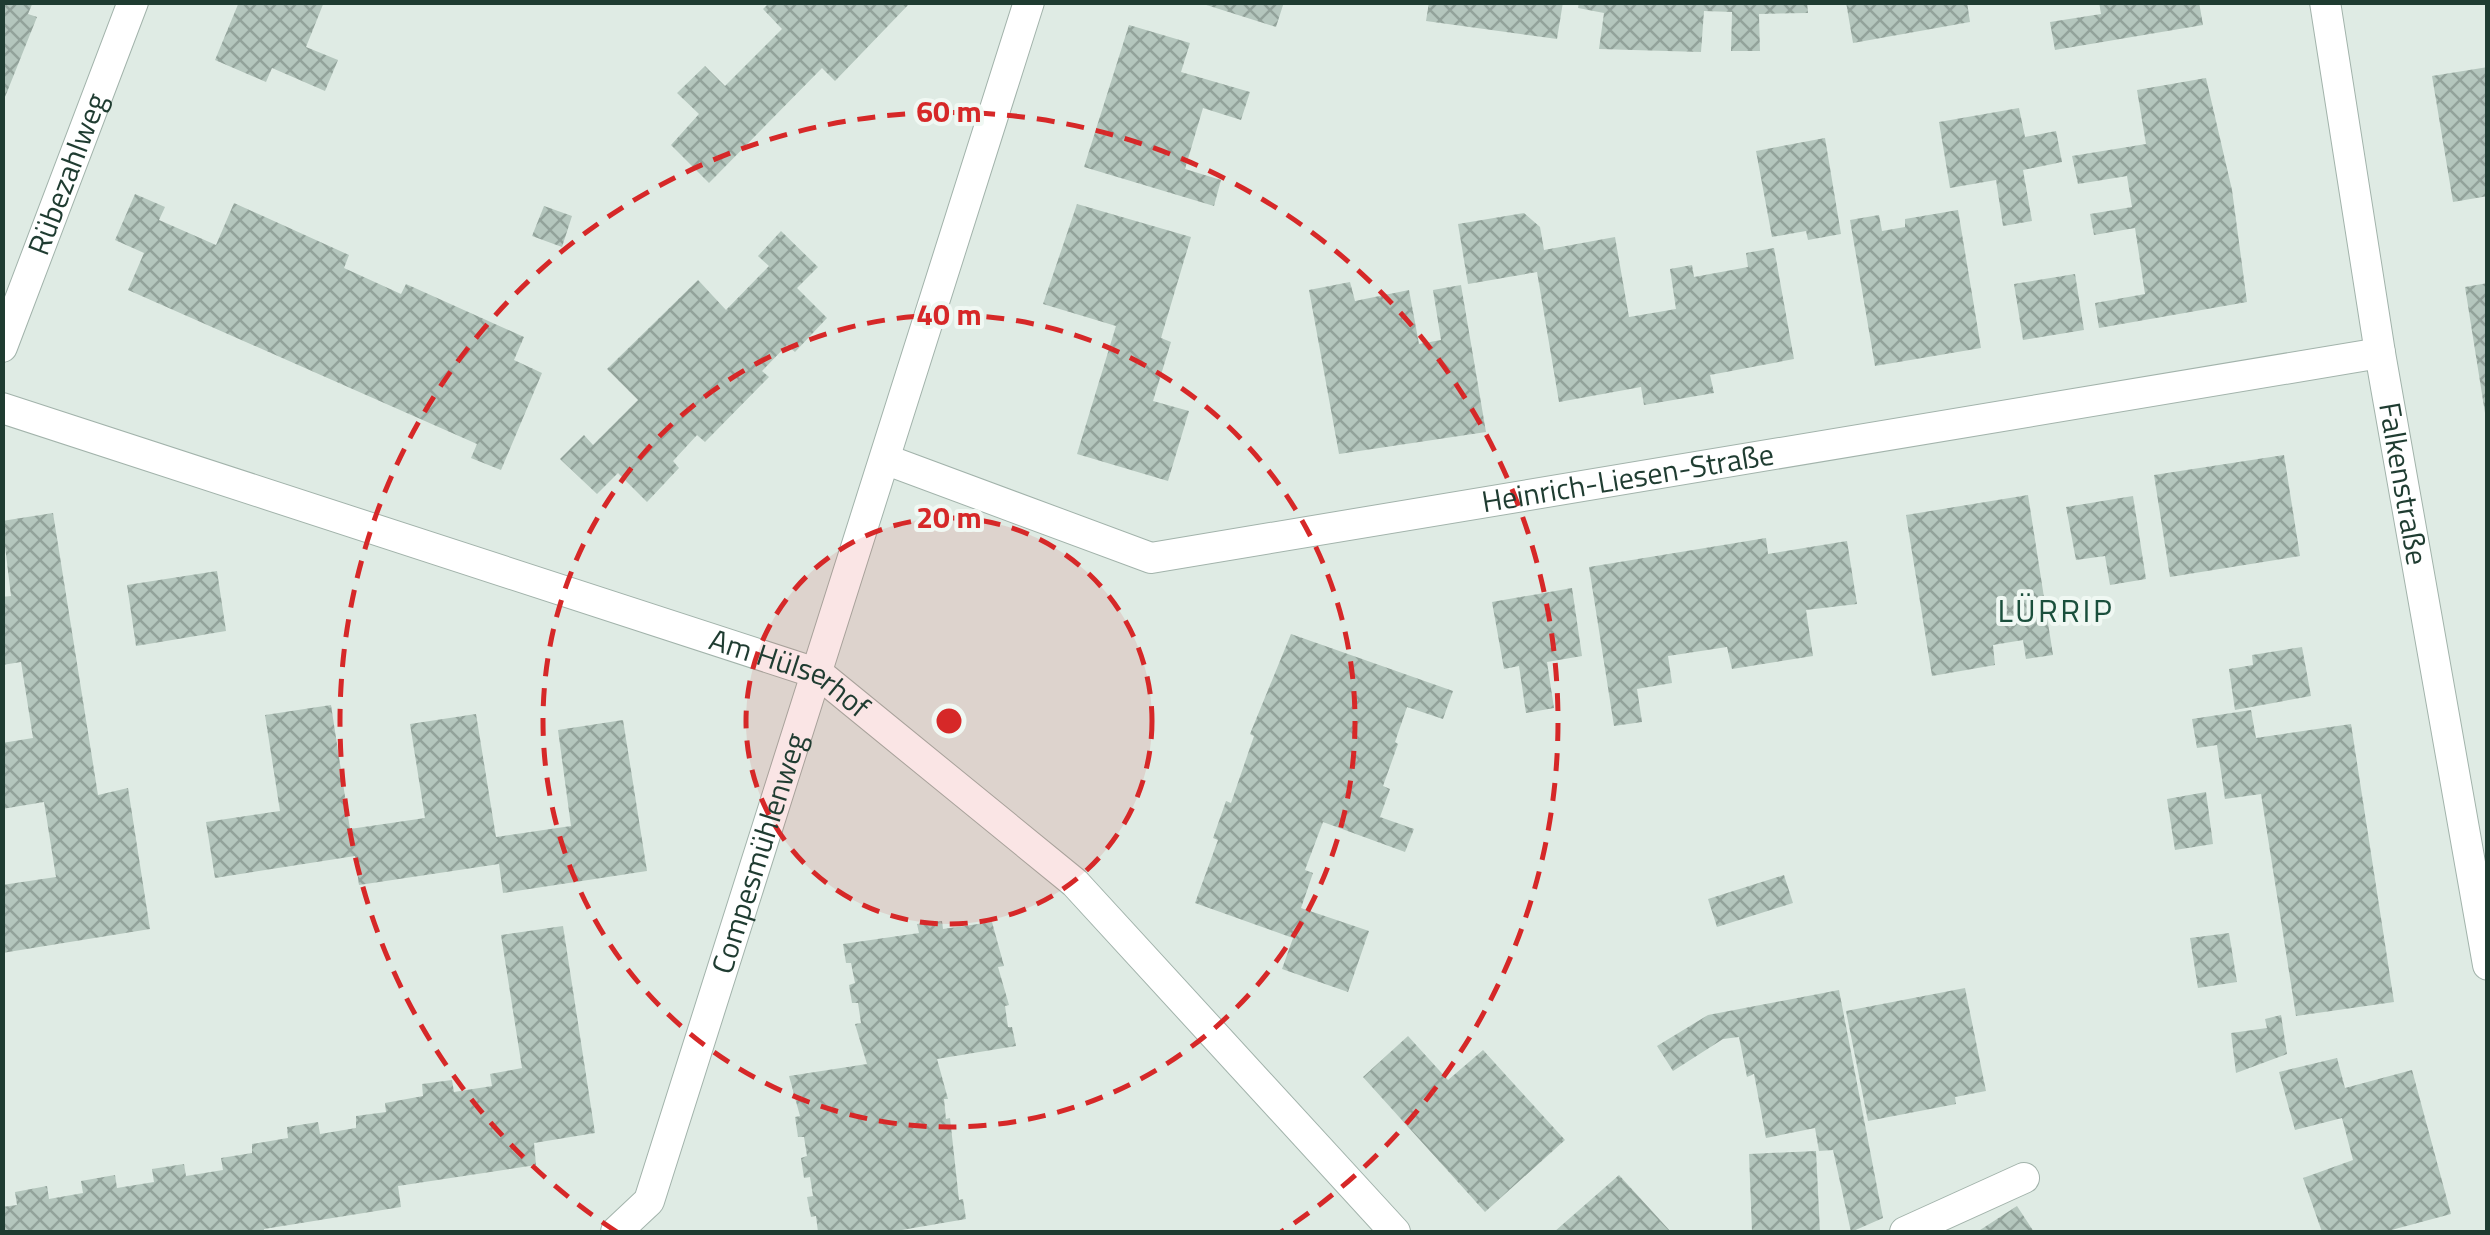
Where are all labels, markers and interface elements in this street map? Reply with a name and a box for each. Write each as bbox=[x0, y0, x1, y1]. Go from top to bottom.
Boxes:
street label: Rübezahlweg bbox=[15, 86, 118, 261]
text: 60 m bbox=[916, 88, 982, 134]
text: 40 m bbox=[916, 291, 982, 337]
street label: Falkenstraße bbox=[2367, 399, 2441, 568]
street label: Heinrich-Liesen-Straße bbox=[1478, 430, 1777, 524]
text: 20 m bbox=[916, 494, 982, 540]
district label: LÜRRIP bbox=[1998, 586, 2114, 634]
street label: Am Hülserhof bbox=[704, 616, 881, 729]
centre of rings bbox=[931, 703, 967, 739]
street label: Compesmühlenweg bbox=[698, 727, 818, 979]

